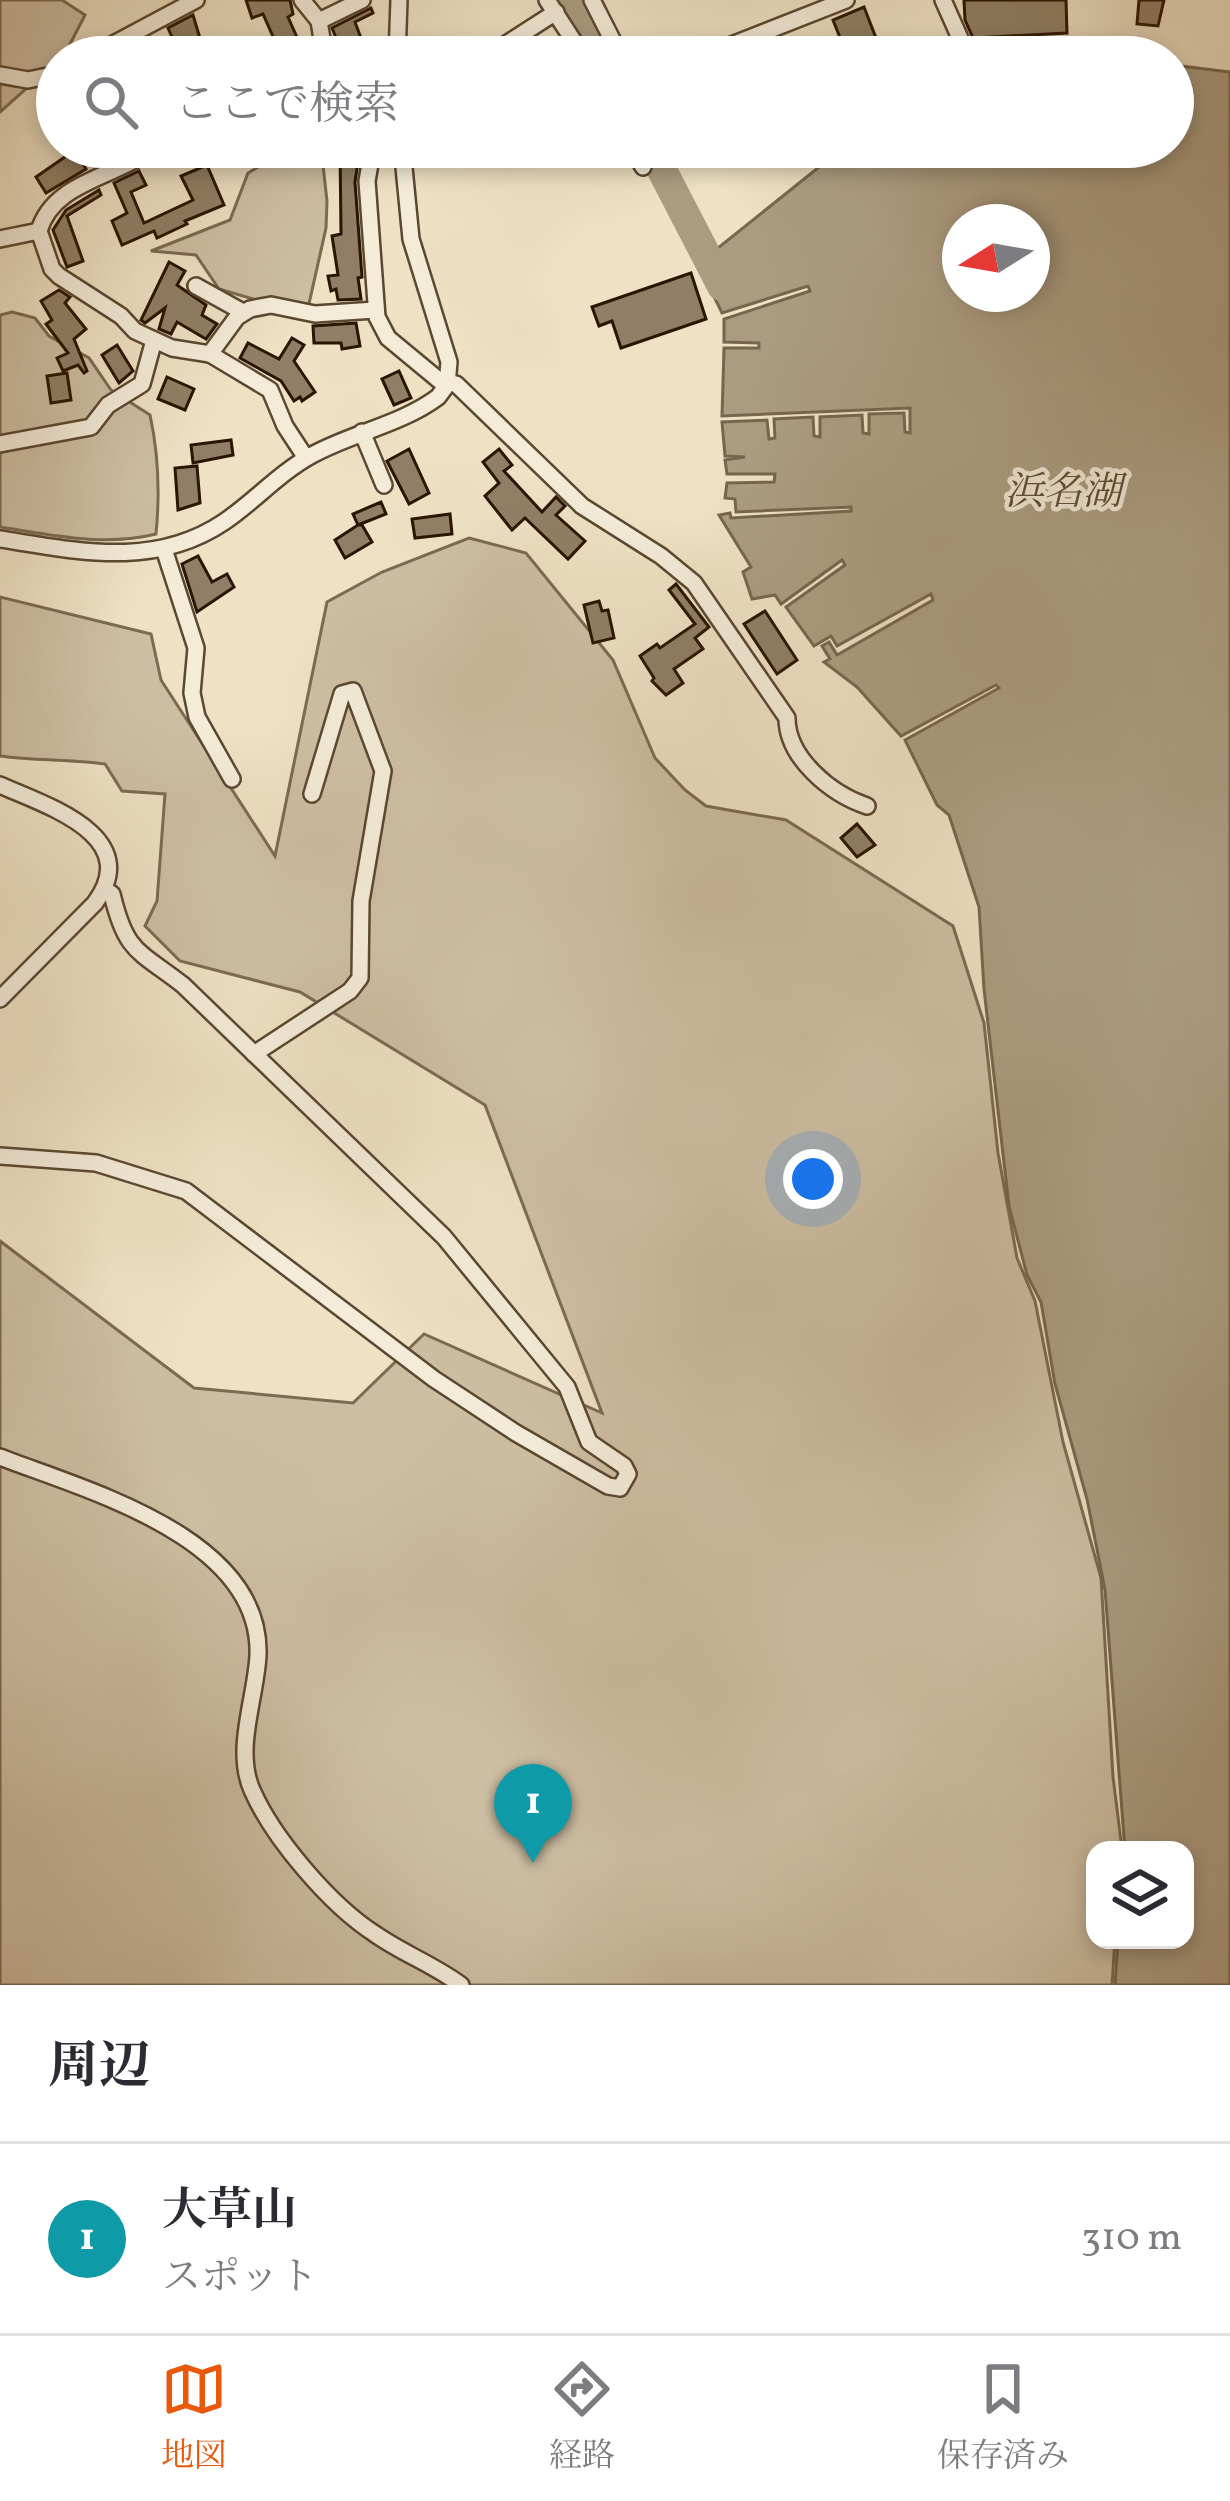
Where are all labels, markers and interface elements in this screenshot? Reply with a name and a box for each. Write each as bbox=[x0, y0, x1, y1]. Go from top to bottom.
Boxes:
search box bbox=[36, 36, 1194, 168]
icon: search bbox=[78, 69, 144, 135]
text: ここで検索 bbox=[174, 75, 399, 138]
north arrow bbox=[942, 204, 1050, 312]
water label: 浜名湖 bbox=[1004, 467, 1127, 521]
your location bbox=[783, 1149, 843, 1209]
pin: 1 bbox=[494, 1764, 572, 1863]
map controls bbox=[1086, 1841, 1194, 1949]
button: layers bbox=[1086, 1841, 1194, 1949]
text: 周辺 bbox=[48, 2033, 150, 2104]
text: 大草山 bbox=[162, 2181, 297, 2244]
text: 1 bbox=[79, 2212, 95, 2266]
text: 310 m bbox=[1081, 2212, 1182, 2266]
text: スポット bbox=[162, 2252, 318, 2306]
tab: 地図 bbox=[161, 2356, 227, 2481]
tab: 経路 bbox=[549, 2356, 615, 2481]
tab: 保存済み bbox=[937, 2356, 1069, 2481]

